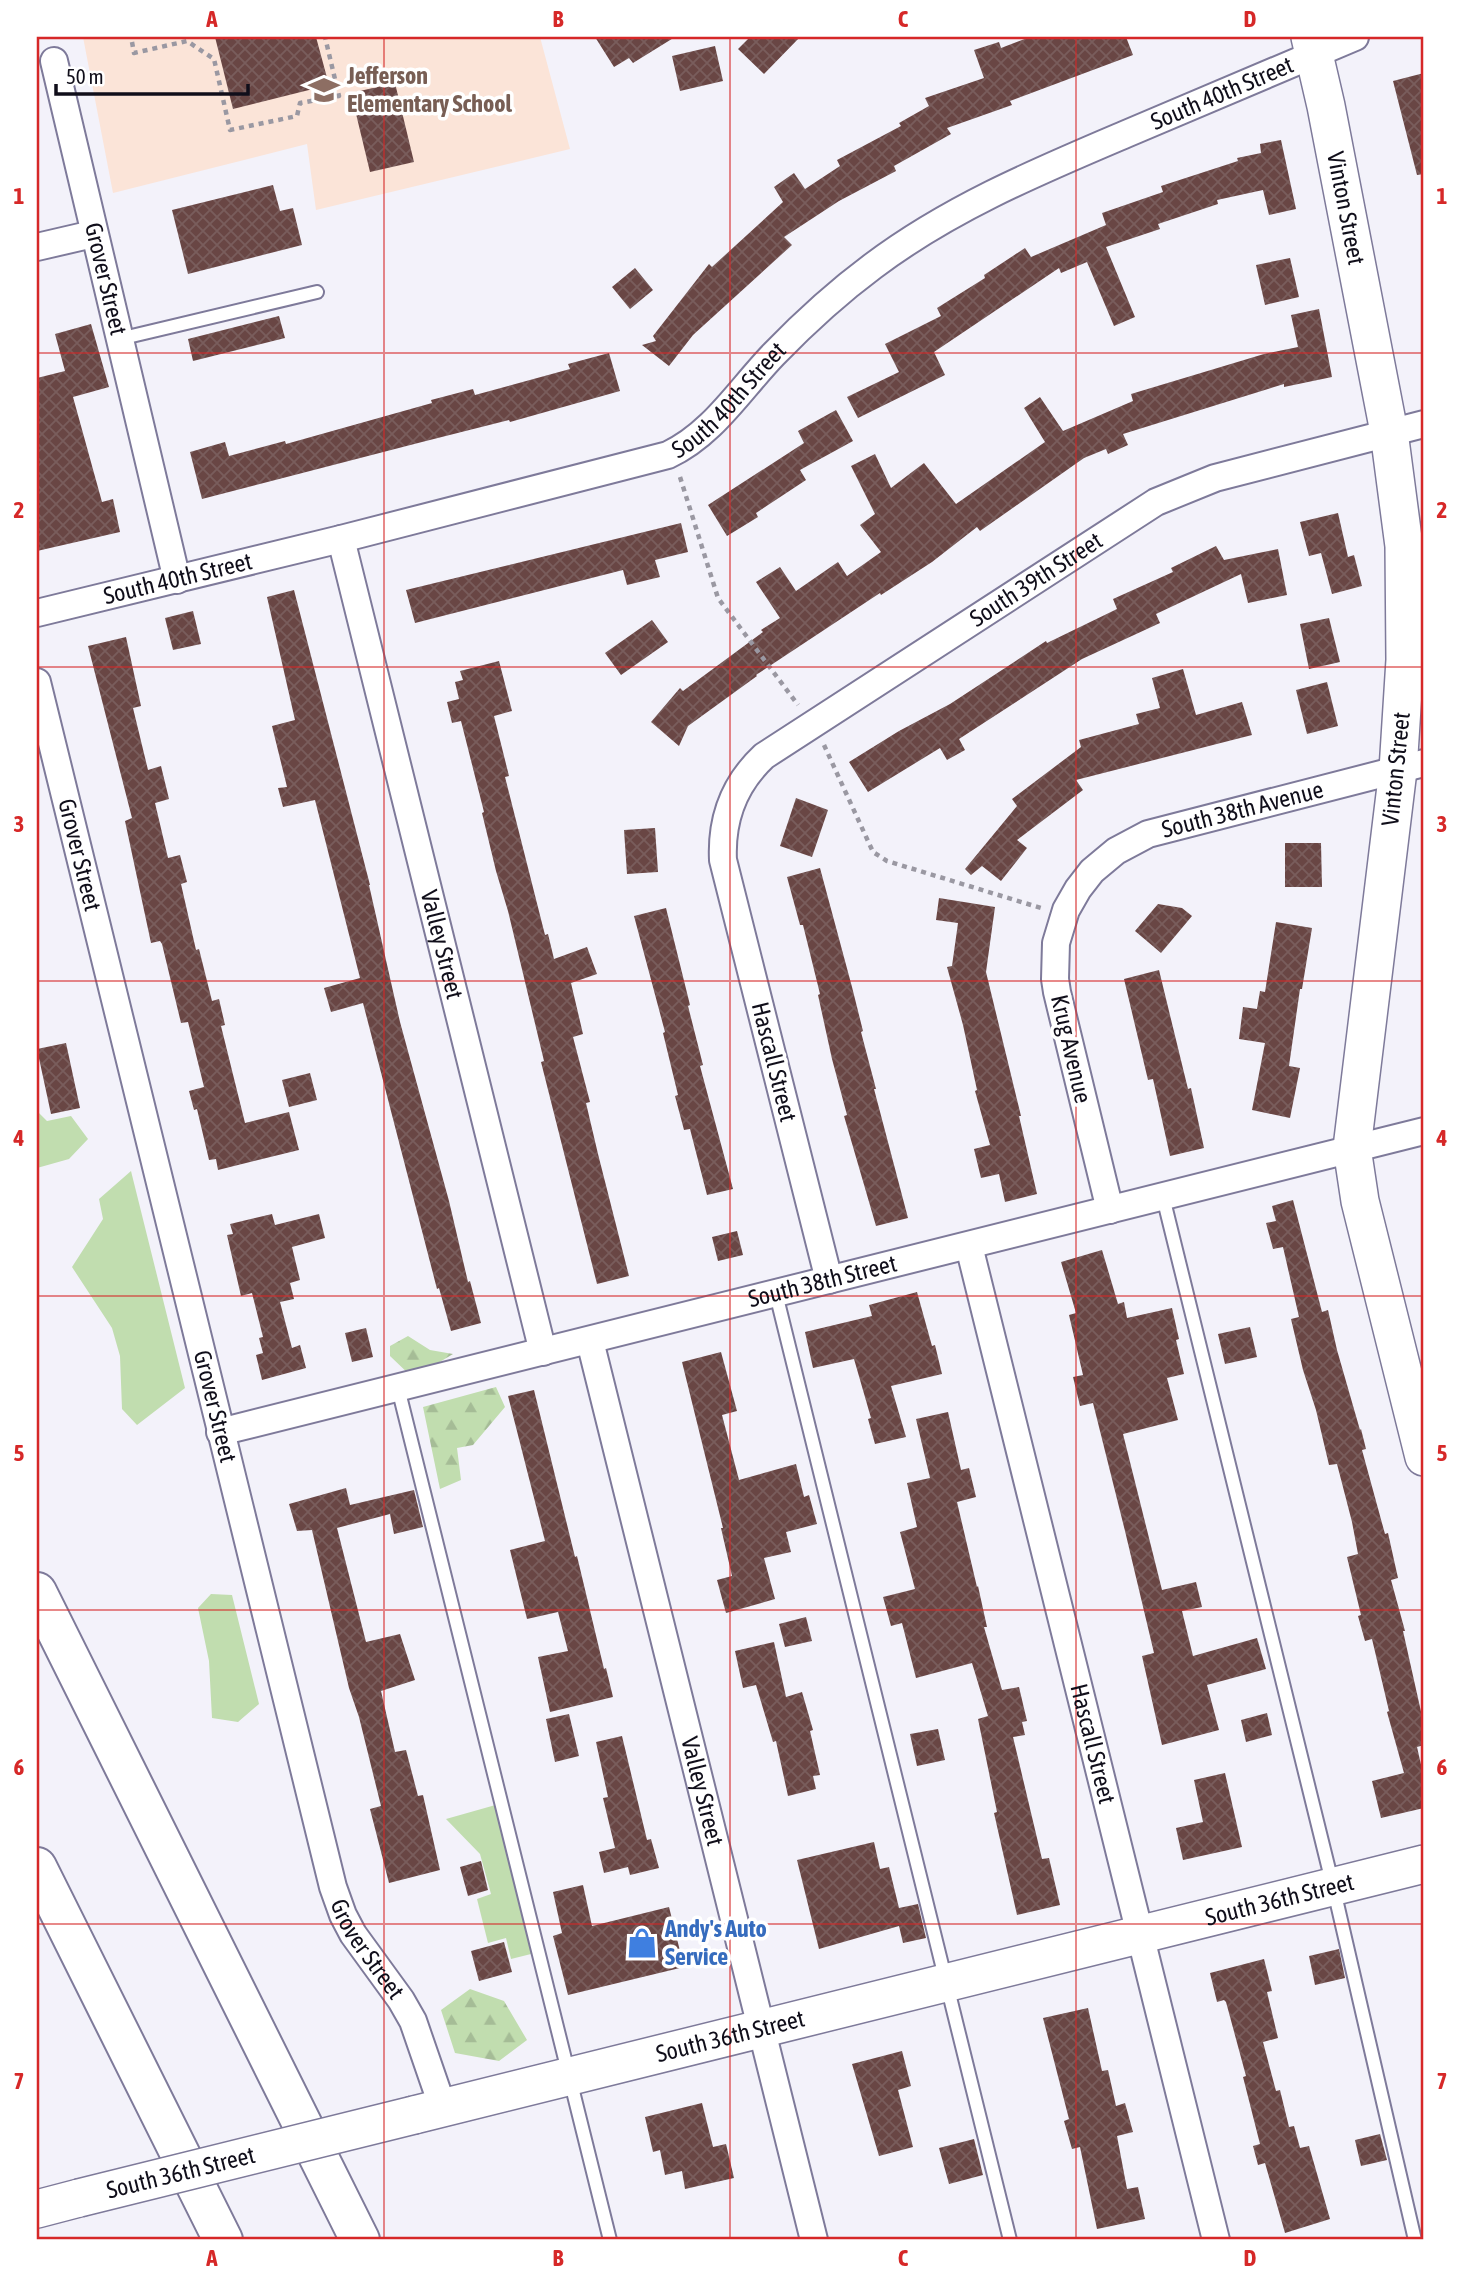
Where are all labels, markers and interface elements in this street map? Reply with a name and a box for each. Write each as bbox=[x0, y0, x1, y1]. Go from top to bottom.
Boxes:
text: A bbox=[205, 6, 218, 32]
text: B bbox=[553, 6, 564, 32]
text: C bbox=[898, 6, 909, 32]
text: D bbox=[1244, 6, 1257, 32]
street label: South 40th Street bbox=[1147, 51, 1297, 135]
scale bar bbox=[56, 52, 248, 96]
place label: Jefferson Elementary School bbox=[346, 62, 513, 117]
text: 50 m bbox=[66, 64, 104, 88]
school or university icon: Jefferson Elementary School bbox=[307, 73, 341, 107]
street label: Vinton Street bbox=[1322, 149, 1370, 267]
text: 1 bbox=[14, 183, 25, 209]
text: 1 bbox=[1437, 183, 1448, 209]
street label: Grover Street bbox=[80, 220, 133, 338]
street label: South 40th Street bbox=[667, 336, 791, 463]
text: 2 bbox=[14, 497, 24, 523]
text: 2 bbox=[1437, 497, 1447, 523]
street label: South 39th Street bbox=[965, 527, 1107, 632]
street label: South 40th Street bbox=[101, 547, 255, 609]
street label: Vinton Street bbox=[1376, 711, 1415, 827]
street label: South 38th Avenue bbox=[1159, 775, 1326, 843]
street label: Grover Street bbox=[53, 796, 107, 914]
text: 3 bbox=[14, 811, 24, 837]
text: 3 bbox=[1437, 811, 1447, 837]
street label: Valley Street bbox=[416, 887, 469, 1002]
street label: Krug Avenue bbox=[1046, 992, 1097, 1106]
street label: Hascall Street bbox=[747, 999, 802, 1125]
text: 4 bbox=[13, 1125, 25, 1151]
text: 4 bbox=[1436, 1125, 1448, 1151]
street label: South 38th Street bbox=[745, 1249, 899, 1312]
street label: Grover Street bbox=[189, 1348, 242, 1465]
text: 5 bbox=[14, 1440, 25, 1466]
text: 5 bbox=[1437, 1440, 1448, 1466]
street label: Hascall Street bbox=[1065, 1681, 1121, 1806]
street label: Valley Street bbox=[676, 1734, 729, 1848]
text: 6 bbox=[14, 1754, 25, 1780]
text: 6 bbox=[1437, 1754, 1448, 1780]
street label: South 36th Street bbox=[1203, 1868, 1357, 1931]
street label: Grover Street bbox=[325, 1895, 410, 2004]
place label: Andy's Auto Service bbox=[664, 1915, 767, 1970]
shop icon: Andy's Auto Service bbox=[625, 1926, 659, 1960]
street label: South 36th Street bbox=[653, 2004, 807, 2067]
text: 7 bbox=[14, 2068, 24, 2094]
text: 7 bbox=[1437, 2068, 1447, 2094]
street label: South 36th Street bbox=[104, 2141, 258, 2204]
text: A bbox=[205, 2245, 218, 2271]
text: B bbox=[553, 2245, 564, 2271]
text: C bbox=[898, 2245, 909, 2271]
text: D bbox=[1244, 2245, 1257, 2271]

